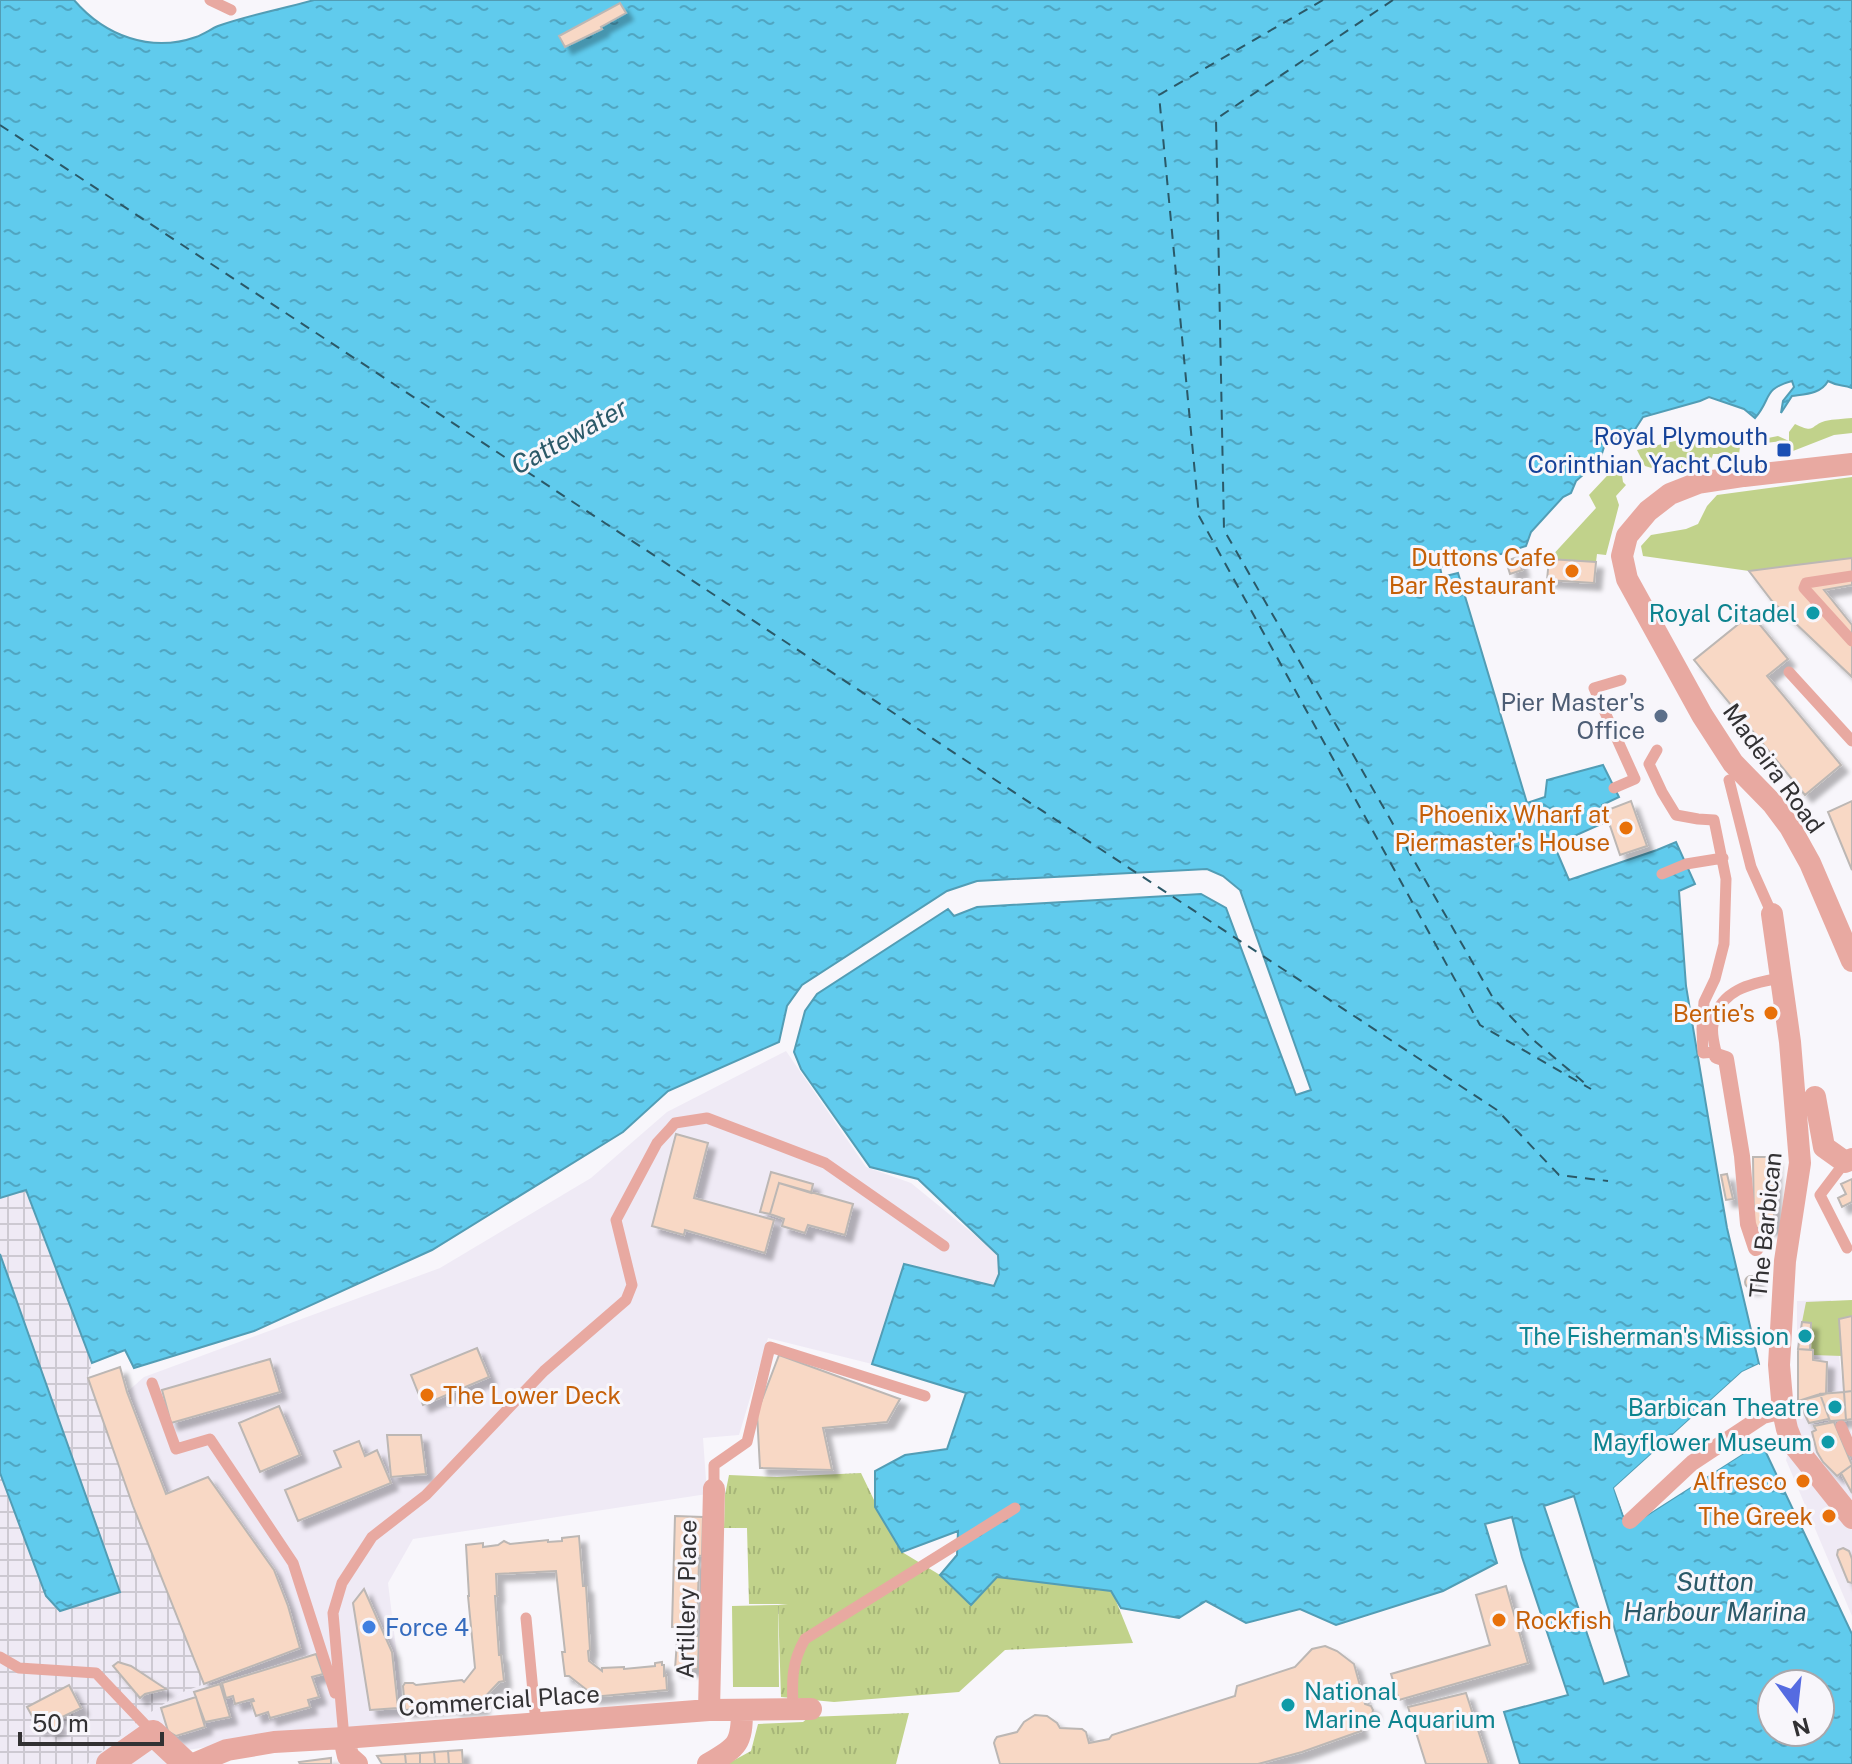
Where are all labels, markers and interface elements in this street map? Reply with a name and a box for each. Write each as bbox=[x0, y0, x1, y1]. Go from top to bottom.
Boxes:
water label: Cattewater bbox=[505, 391, 633, 481]
place label: Royal Plymouth Corinthian Yacht Club bbox=[1528, 422, 1768, 478]
marker: Royal Plymouth Corinthian Yacht Club bbox=[1775, 441, 1793, 459]
place label: Duttons Cafe Bar Restaurant bbox=[1389, 543, 1556, 599]
marker: Duttons Cafe Bar Restaurant bbox=[1563, 562, 1581, 580]
place label: Royal Citadel bbox=[1649, 599, 1797, 627]
marker: Royal Citadel bbox=[1804, 604, 1822, 622]
place label: Pier Master's Office bbox=[1500, 688, 1645, 744]
street label: Madeira Road bbox=[1718, 698, 1830, 838]
marker: Pier Master's Office bbox=[1652, 707, 1670, 725]
place label: Phoenix Wharf at Piermaster's House bbox=[1395, 800, 1610, 856]
marker: Phoenix Wharf at Piermaster's House bbox=[1617, 819, 1635, 837]
place label: Bertie's bbox=[1673, 999, 1755, 1027]
marker: Bertie's bbox=[1762, 1004, 1780, 1022]
street label: The Barbican bbox=[1743, 1151, 1787, 1299]
place label: The Fisherman's Mission bbox=[1519, 1322, 1789, 1350]
marker: The Fisherman's Mission bbox=[1796, 1327, 1814, 1345]
place label: The Lower Deck bbox=[443, 1381, 621, 1409]
marker: The Lower Deck bbox=[418, 1386, 436, 1404]
place label: Barbican Theatre bbox=[1628, 1393, 1819, 1421]
marker: Barbican Theatre bbox=[1826, 1398, 1844, 1416]
place label: Mayflower Museum bbox=[1592, 1428, 1812, 1456]
marker: Mayflower Museum bbox=[1819, 1433, 1837, 1451]
place label: Alfresco bbox=[1692, 1467, 1787, 1495]
marker: Alfresco bbox=[1794, 1472, 1812, 1490]
place label: The Greek bbox=[1698, 1502, 1813, 1530]
marker: The Greek bbox=[1820, 1507, 1838, 1525]
street label: Artillery Place bbox=[671, 1519, 701, 1679]
water label: Sutton Harbour Marina bbox=[1623, 1566, 1807, 1627]
place label: Rockfish bbox=[1515, 1606, 1612, 1634]
marker: Rockfish bbox=[1490, 1611, 1508, 1629]
place label: Force 4 bbox=[385, 1613, 469, 1641]
marker: Force 4 bbox=[360, 1618, 378, 1636]
north arrow bbox=[1756, 1668, 1836, 1748]
place label: National Marine Aquarium bbox=[1304, 1677, 1495, 1733]
street label: Commercial Place bbox=[397, 1679, 601, 1721]
scale bar bbox=[20, 1696, 162, 1746]
marker: National Marine Aquarium bbox=[1279, 1696, 1297, 1714]
text: 50 m bbox=[32, 1709, 89, 1737]
text: N bbox=[1789, 1713, 1813, 1742]

